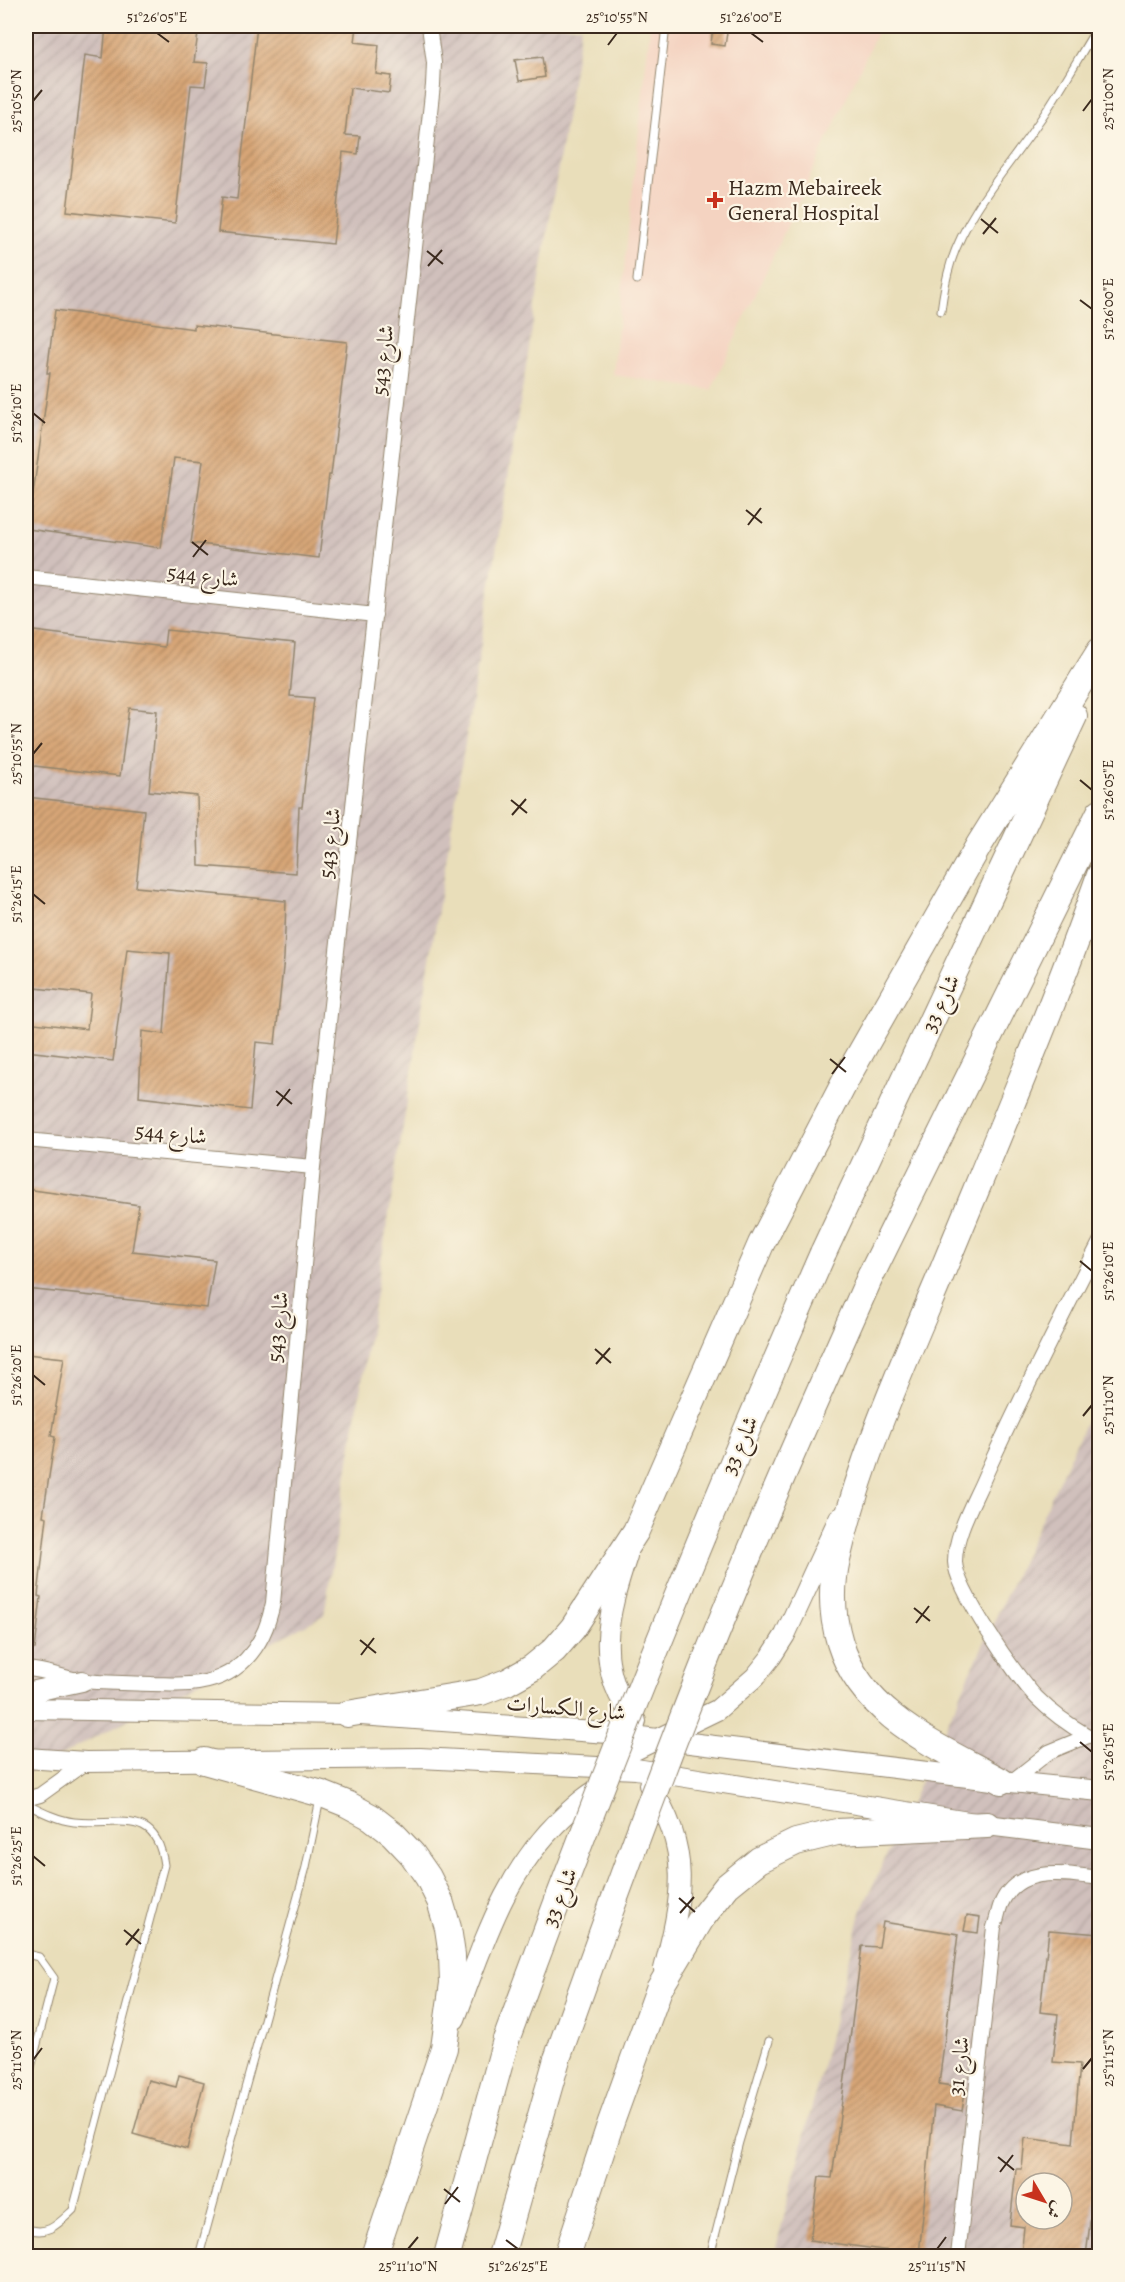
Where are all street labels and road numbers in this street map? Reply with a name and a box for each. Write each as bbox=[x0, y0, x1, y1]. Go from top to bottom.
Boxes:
street label: شارع 543 bbox=[364, 323, 405, 397]
street label: شارع 544 bbox=[165, 557, 240, 598]
street label: شارع 543 bbox=[311, 806, 352, 880]
street label: شارع 33 bbox=[914, 969, 970, 1039]
street label: شارع 544 bbox=[133, 1116, 208, 1155]
street label: شارع 543 bbox=[260, 1290, 299, 1364]
street label: شارع 33 bbox=[714, 1412, 768, 1480]
street label: شارع الكسارات bbox=[505, 1688, 627, 1731]
street label: شارع 33 bbox=[535, 1864, 588, 1932]
street label: شارع 31 bbox=[941, 2035, 980, 2097]

